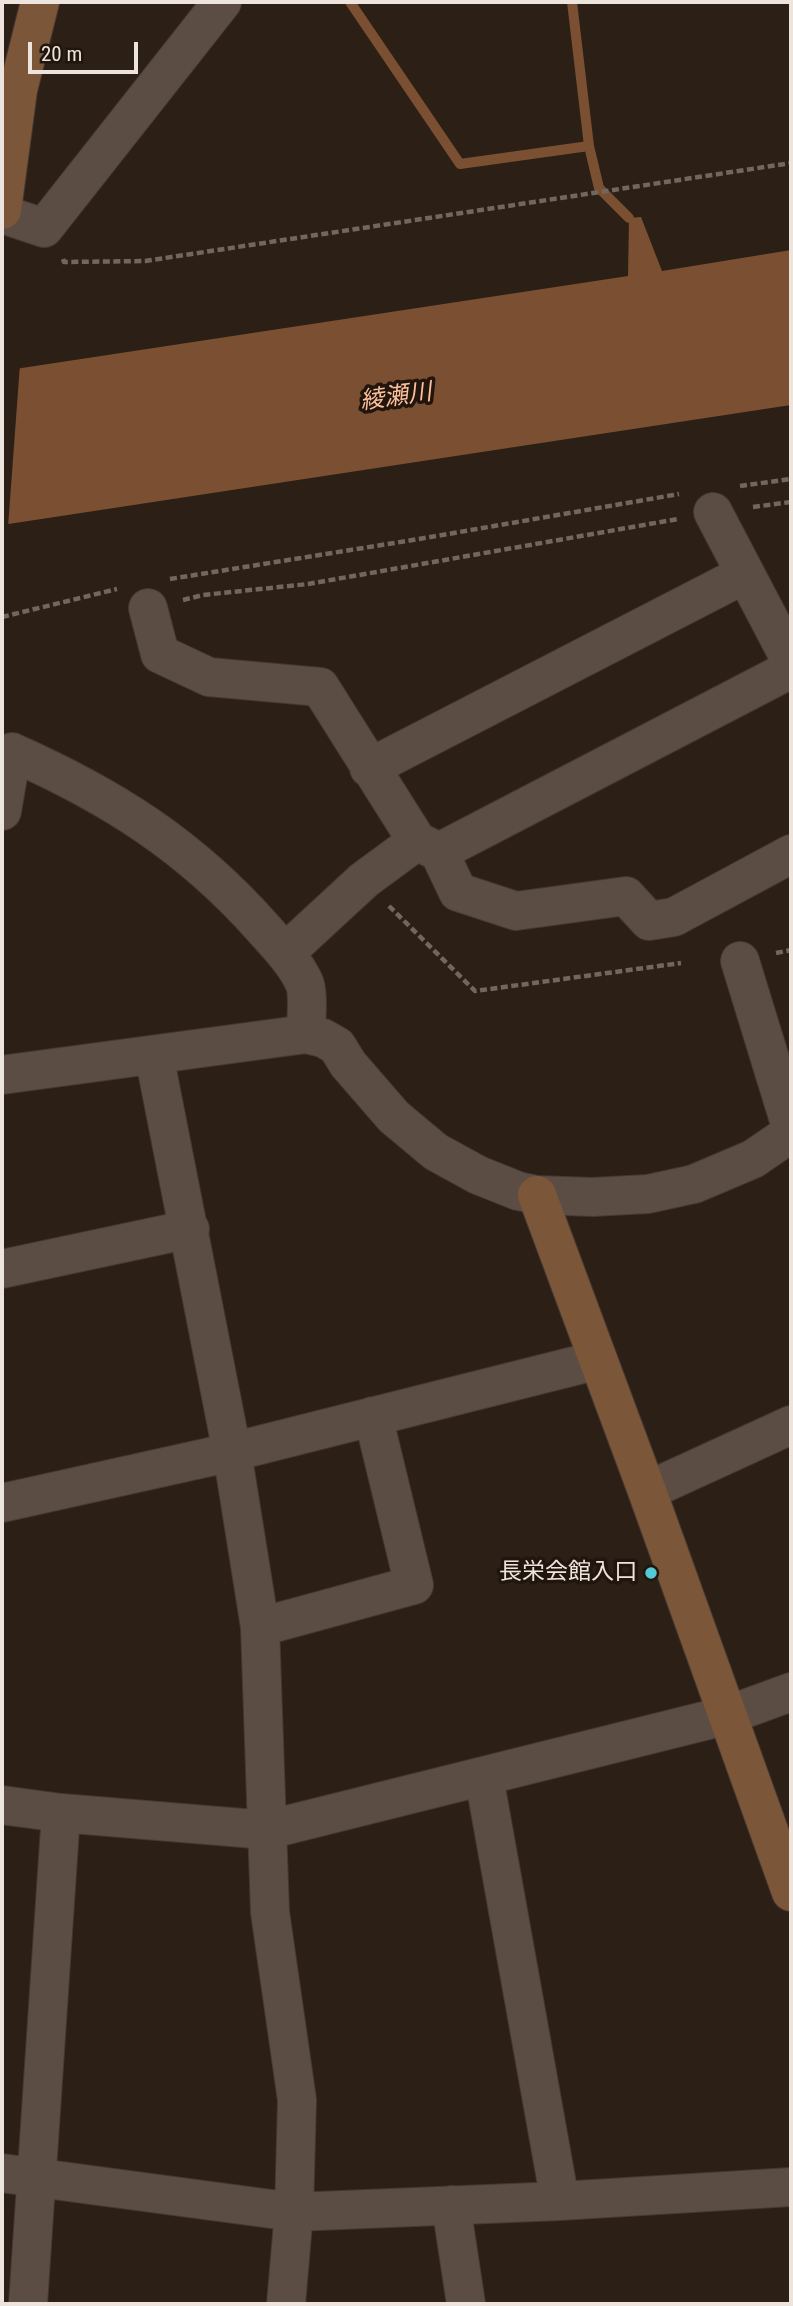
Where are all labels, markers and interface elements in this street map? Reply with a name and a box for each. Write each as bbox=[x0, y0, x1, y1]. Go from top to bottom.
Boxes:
scale bar bbox=[32, 28, 142, 72]
text: 20 m bbox=[41, 42, 82, 66]
water label: 綾瀬川 bbox=[358, 379, 434, 417]
place label: 長栄会館入口 bbox=[499, 1559, 637, 1587]
marker: 長栄会館入口 bbox=[643, 1565, 659, 1581]

